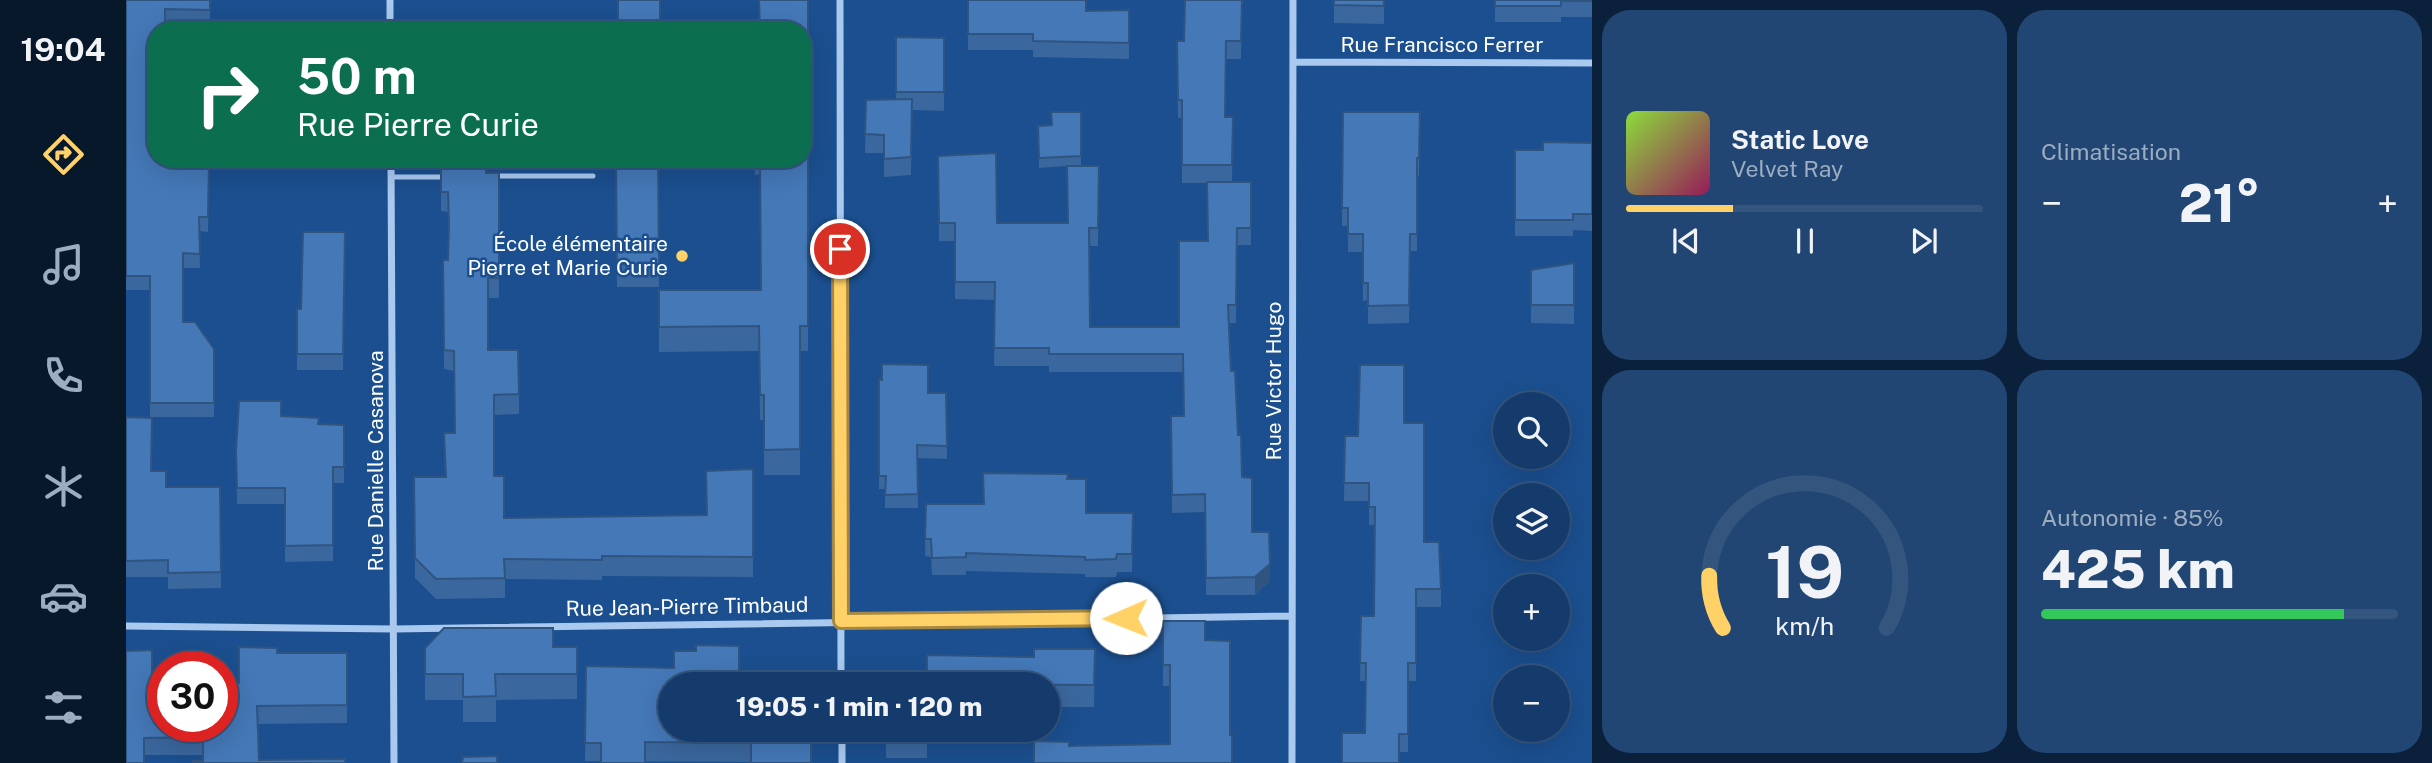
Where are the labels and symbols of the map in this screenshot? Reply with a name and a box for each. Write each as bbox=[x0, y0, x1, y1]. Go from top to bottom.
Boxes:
street label: Rue Francisco Ferrer bbox=[1341, 32, 1543, 57]
pin bbox=[810, 219, 870, 279]
place label: École élémentaire Pierre et Marie Curie bbox=[468, 231, 668, 280]
marker: École élémentaire Pierre et Marie Curie bbox=[674, 248, 690, 264]
street label: Rue Victor Hugo bbox=[1261, 302, 1286, 460]
street label: Rue Danielle Casanova bbox=[363, 350, 388, 572]
position arrow bbox=[1089, 581, 1163, 655]
street label: Rue Jean-Pierre Timbaud bbox=[565, 592, 809, 621]
speed limit sign: 30 bbox=[147, 651, 238, 742]

